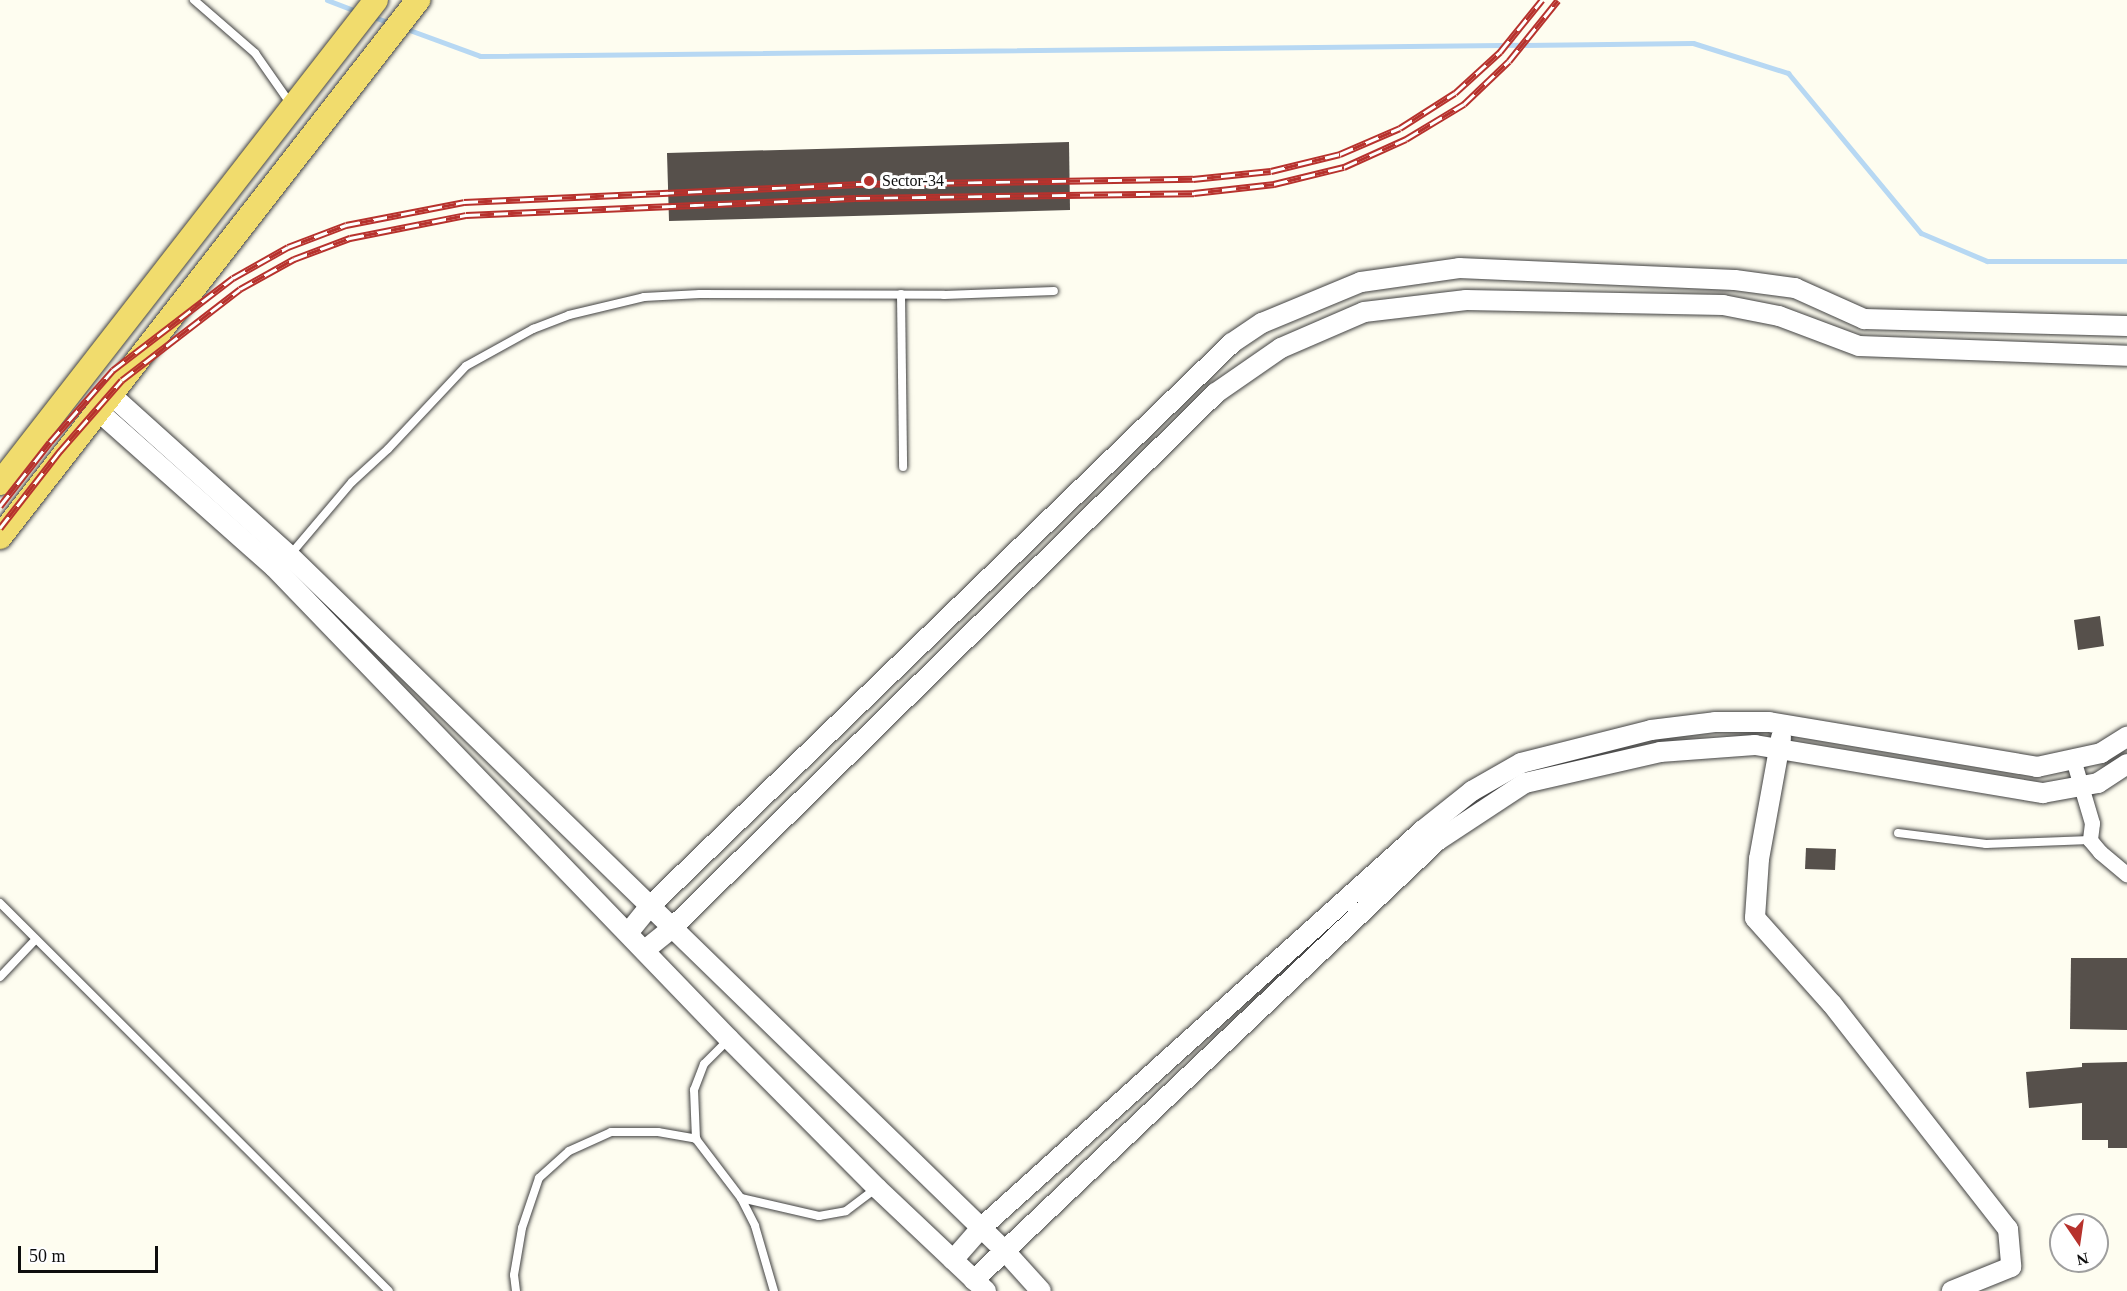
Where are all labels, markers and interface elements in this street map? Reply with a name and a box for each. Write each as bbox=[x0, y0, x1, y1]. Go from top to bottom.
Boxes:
place label: Sector-34 bbox=[882, 171, 944, 191]
marker: Sector-34 bbox=[860, 172, 878, 190]
north arrow bbox=[2049, 1213, 2109, 1273]
scale bar bbox=[21, 1234, 160, 1272]
text: 50 m bbox=[29, 1246, 66, 1266]
text: N bbox=[2075, 1249, 2090, 1269]

